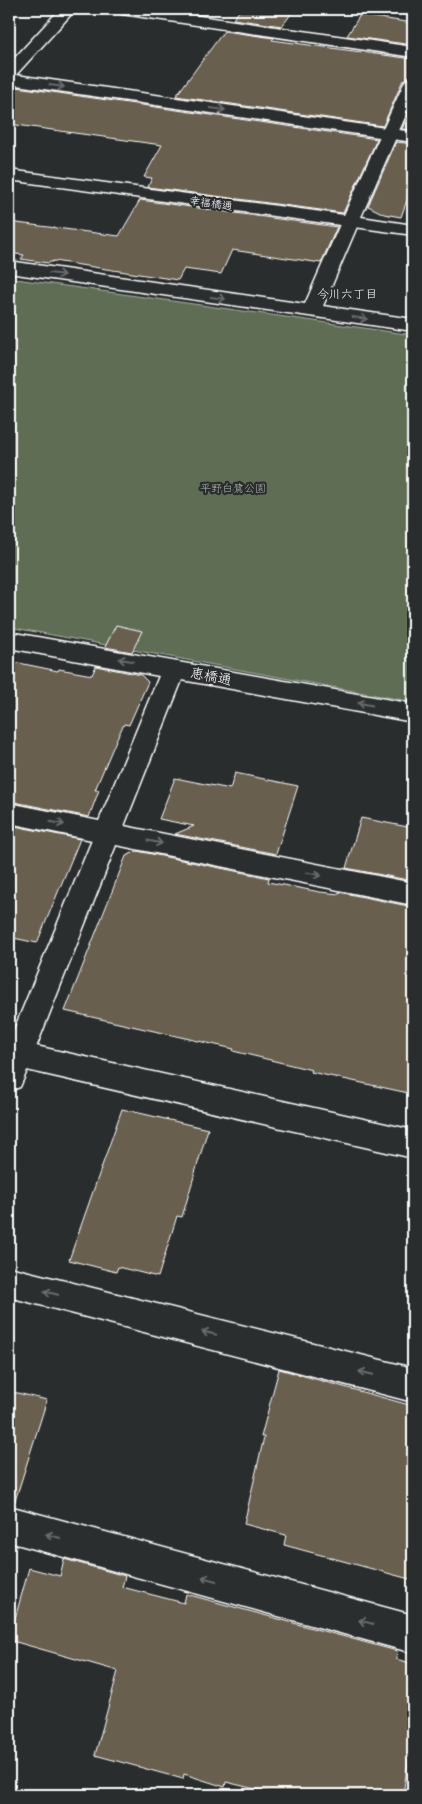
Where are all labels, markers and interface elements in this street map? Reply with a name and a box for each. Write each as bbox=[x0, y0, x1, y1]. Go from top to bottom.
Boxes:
one-way arrow bbox=[49, 82, 65, 92]
one-way arrow bbox=[210, 105, 226, 115]
street label: 幸福橋通 bbox=[188, 193, 234, 213]
one-way arrow bbox=[49, 269, 65, 279]
district label: 今川六丁目 bbox=[317, 286, 377, 301]
one-way arrow bbox=[209, 293, 225, 303]
one-way arrow bbox=[351, 313, 367, 323]
park label: 平野白鷺公園 bbox=[200, 481, 266, 495]
one-way arrow bbox=[118, 655, 134, 665]
street label: 恵橋通 bbox=[189, 663, 233, 689]
one-way arrow bbox=[358, 699, 374, 709]
one-way arrow bbox=[48, 818, 64, 828]
one-way arrow bbox=[146, 838, 162, 848]
one-way arrow bbox=[306, 870, 322, 879]
one-way arrow bbox=[44, 1287, 60, 1297]
one-way arrow bbox=[201, 1327, 217, 1337]
one-way arrow bbox=[358, 1368, 374, 1377]
one-way arrow bbox=[45, 1531, 61, 1541]
one-way arrow bbox=[202, 1574, 218, 1583]
one-way arrow bbox=[359, 1616, 375, 1626]

